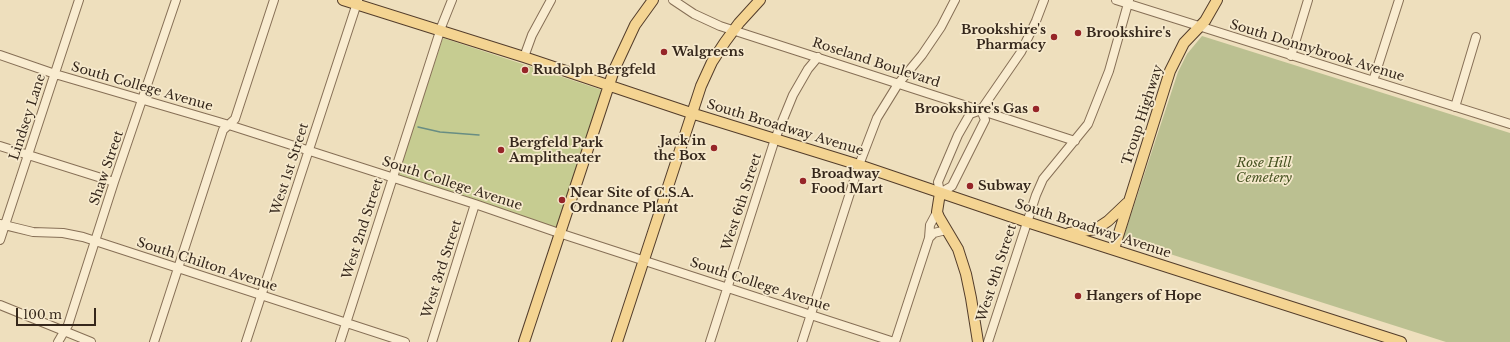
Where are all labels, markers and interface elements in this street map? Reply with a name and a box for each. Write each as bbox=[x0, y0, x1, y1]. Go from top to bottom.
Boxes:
street label: South Donnybrook Avenue bbox=[1228, 17, 1406, 85]
place label: Brookshire's Pharmacy bbox=[961, 22, 1046, 53]
place label: Brookshire's bbox=[1086, 25, 1171, 41]
marker: Brookshire's bbox=[1073, 28, 1083, 38]
marker: Brookshire's Pharmacy bbox=[1049, 32, 1059, 42]
street label: Roseland Boulevard bbox=[810, 35, 942, 91]
place label: Walgreens bbox=[672, 44, 744, 60]
marker: Walgreens bbox=[659, 47, 669, 57]
street label: South College Avenue bbox=[69, 59, 215, 115]
place label: Rudolph Bergfeld bbox=[533, 62, 656, 78]
street label: Troup Highway bbox=[1119, 63, 1167, 167]
marker: Rudolph Bergfeld bbox=[520, 65, 530, 75]
street label: Lindsey Lane bbox=[7, 72, 49, 162]
street label: South Broadway Avenue bbox=[705, 97, 865, 159]
place label: Brookshire's Gas bbox=[915, 101, 1028, 117]
marker: Brookshire's Gas bbox=[1031, 104, 1041, 114]
street label: West 1st Street bbox=[268, 121, 312, 217]
street label: Shaw Street bbox=[87, 128, 127, 208]
place label: Jack in the Box bbox=[654, 133, 706, 164]
place label: Bergfeld Park Amplitheater bbox=[509, 135, 603, 166]
marker: Jack in the Box bbox=[709, 143, 719, 153]
marker: Bergfeld Park Amplitheater bbox=[496, 145, 506, 155]
street label: West 6th Street bbox=[719, 151, 765, 253]
street label: South College Avenue bbox=[380, 154, 524, 214]
park label: Rose Hill Cemetery bbox=[1236, 155, 1292, 186]
place label: Broadway Food Mart bbox=[811, 166, 883, 197]
marker: Broadway Food Mart bbox=[798, 176, 808, 186]
street label: West 2nd Street bbox=[339, 177, 387, 281]
place label: Subway bbox=[978, 178, 1031, 194]
marker: Subway bbox=[965, 181, 975, 191]
place label: Near Site of C.S.A. Ordnance Plant bbox=[570, 185, 694, 216]
marker: Near Site of C.S.A. Ordnance Plant bbox=[557, 195, 567, 205]
street label: South Broadway Avenue bbox=[1013, 196, 1173, 262]
street label: West 3rd Street bbox=[419, 218, 465, 320]
street label: West 9th Street bbox=[974, 222, 1020, 324]
street label: South Chilton Avenue bbox=[135, 235, 279, 295]
street label: South College Avenue bbox=[688, 255, 832, 315]
place label: Hangers of Hope bbox=[1086, 288, 1202, 304]
marker: Hangers of Hope bbox=[1073, 291, 1083, 301]
scale bar bbox=[18, 300, 98, 326]
text: 100 m bbox=[23, 307, 62, 322]

